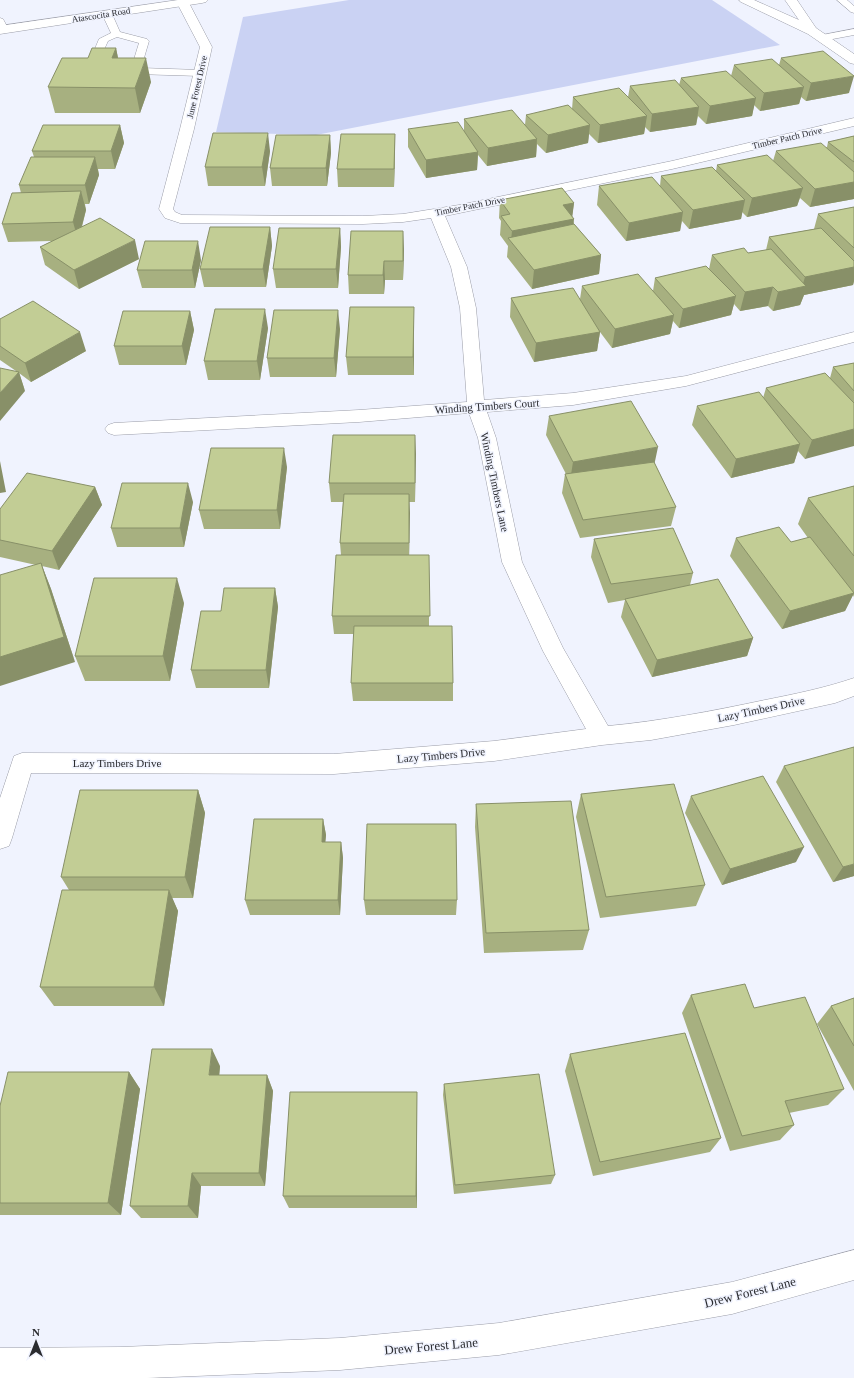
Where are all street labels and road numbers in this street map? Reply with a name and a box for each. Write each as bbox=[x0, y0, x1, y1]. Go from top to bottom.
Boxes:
street label: Atascocita Road bbox=[71, 5, 132, 25]
street label: June Forest Drive bbox=[185, 55, 209, 119]
street label: Timber Patch Drive bbox=[751, 125, 823, 151]
street label: Timber Patch Drive bbox=[434, 194, 506, 218]
street label: Winding Timbers Court bbox=[434, 396, 540, 416]
street label: Winding Timbers Lane bbox=[479, 431, 511, 533]
street label: Lazy Timbers Drive bbox=[716, 694, 806, 724]
street label: Lazy Timbers Drive bbox=[396, 745, 486, 765]
street label: Lazy Timbers Drive bbox=[73, 757, 161, 769]
street label: Drew Forest Lane bbox=[703, 1273, 798, 1311]
street label: Drew Forest Lane bbox=[384, 1334, 479, 1358]

